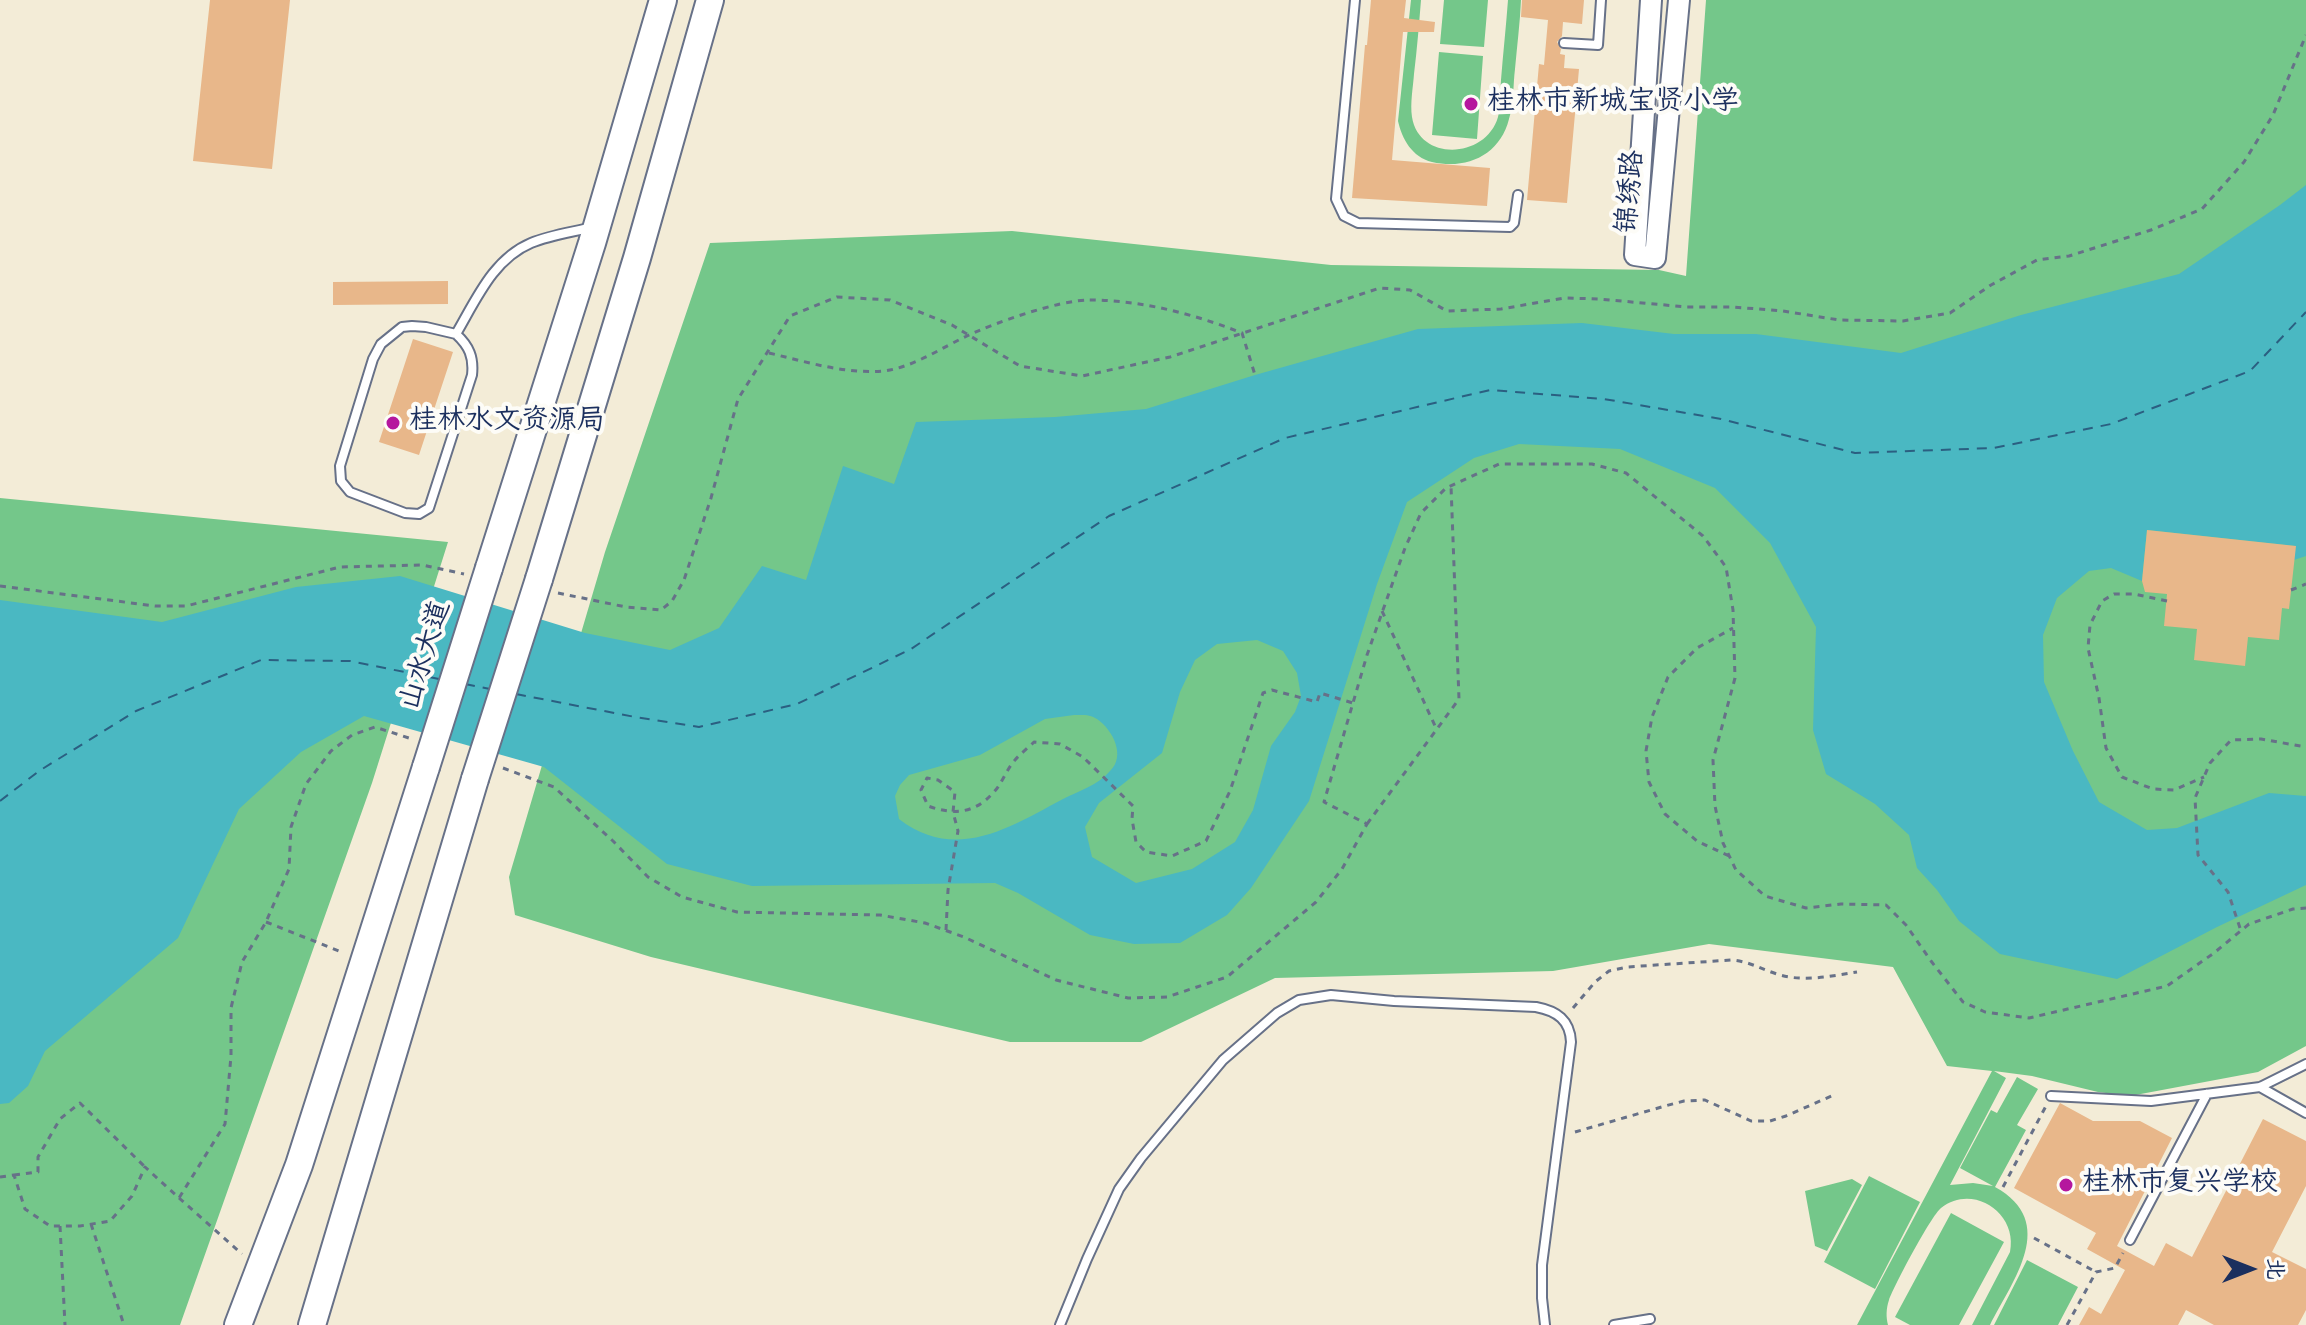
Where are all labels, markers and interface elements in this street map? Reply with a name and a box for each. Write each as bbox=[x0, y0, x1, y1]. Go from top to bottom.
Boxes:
place label: 桂林市新城宝贤小学 bbox=[1487, 87, 1739, 121]
marker: 桂林市新城宝贤小学 bbox=[1462, 95, 1480, 113]
street label: 锦绣路 bbox=[1613, 149, 1653, 235]
place label: 桂林水文资源局 bbox=[409, 406, 605, 440]
marker: 桂林水文资源局 bbox=[384, 414, 402, 432]
street label: 山水大道 bbox=[396, 598, 460, 714]
place label: 桂林市复兴学校 bbox=[2082, 1168, 2278, 1202]
marker: 桂林市复兴学校 bbox=[2057, 1176, 2075, 1194]
north arrow bbox=[2210, 1229, 2290, 1309]
text: 北 bbox=[2258, 1258, 2290, 1280]

